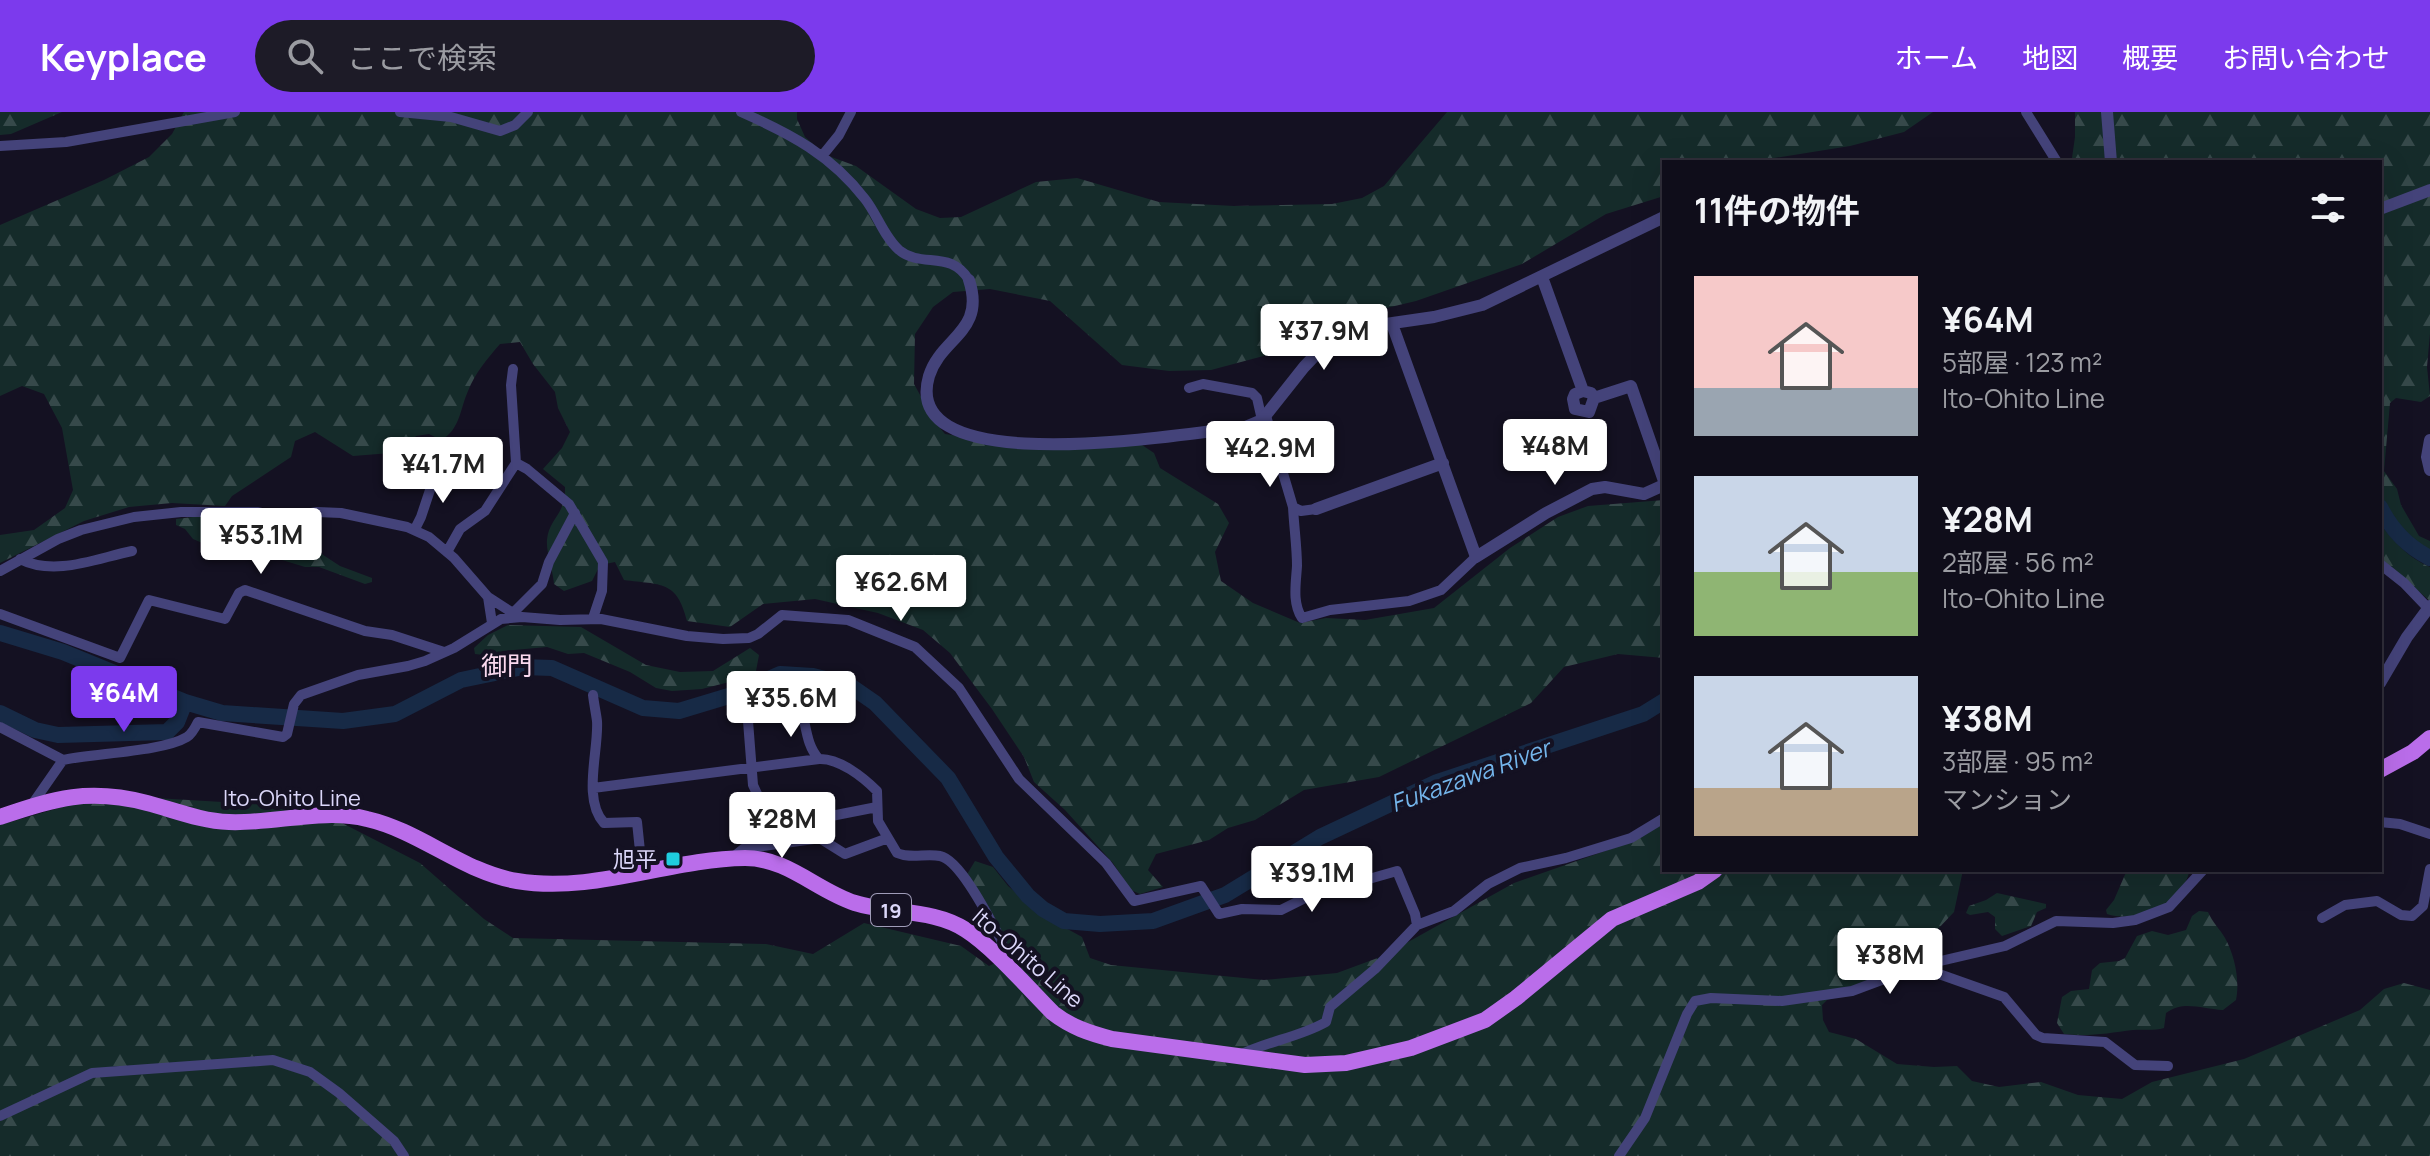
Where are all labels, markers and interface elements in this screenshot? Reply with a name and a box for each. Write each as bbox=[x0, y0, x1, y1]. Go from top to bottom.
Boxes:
search box bbox=[255, 20, 815, 92]
text: Keyplace bbox=[40, 30, 207, 82]
icon: search bbox=[283, 34, 327, 78]
text: ここで検索 bbox=[347, 37, 497, 78]
text: ホーム bbox=[1895, 38, 1978, 76]
text: 地図 bbox=[2022, 38, 2078, 76]
text: 概要 bbox=[2122, 38, 2178, 76]
text: お問い合わせ bbox=[2222, 38, 2390, 76]
icon: filters bbox=[2306, 186, 2350, 230]
text: 11件の物件 bbox=[1694, 187, 1860, 233]
text: ¥64M bbox=[1942, 296, 2034, 342]
pin: ¥37.9M bbox=[1259, 304, 1389, 372]
icon: home bbox=[1758, 308, 1854, 404]
text: ¥37.9M bbox=[1279, 312, 1369, 348]
text: 5部屋 · 123 m² bbox=[1942, 344, 2102, 380]
text: Ito-Ohito Line bbox=[1942, 380, 2105, 416]
pin: ¥48M bbox=[1508, 419, 1602, 487]
pin: ¥42.9M bbox=[1205, 421, 1335, 489]
text: ¥48M bbox=[1521, 427, 1589, 463]
text: ¥42.9M bbox=[1224, 429, 1316, 465]
pin: ¥41.7M bbox=[378, 437, 508, 505]
text: ¥41.7M bbox=[401, 445, 485, 481]
text: ¥28M bbox=[1942, 496, 2033, 542]
pin: ¥53.1M bbox=[196, 508, 326, 576]
icon: home bbox=[1758, 508, 1854, 604]
text: ¥53.1M bbox=[219, 516, 303, 552]
text: 2部屋 · 56 m² bbox=[1942, 544, 2094, 580]
pin: ¥62.6M bbox=[836, 555, 966, 623]
text: ¥62.6M bbox=[854, 563, 948, 599]
text: Ito-Ohito Line bbox=[1942, 580, 2105, 616]
district label: 御門 bbox=[481, 647, 533, 683]
pin: ¥64M bbox=[77, 666, 171, 734]
pin: ¥35.6M bbox=[726, 671, 856, 739]
text: ¥64M bbox=[89, 674, 159, 710]
text: ¥35.6M bbox=[745, 679, 837, 715]
text: ¥38M bbox=[1942, 695, 2032, 741]
icon: home bbox=[1758, 708, 1854, 804]
water label: Fukazawa River bbox=[1386, 730, 1557, 819]
text: 3部屋 · 95 m² bbox=[1942, 743, 2093, 779]
text: マンション bbox=[1942, 781, 2072, 817]
street label: Ito-Ohito Line bbox=[223, 783, 361, 813]
pin: ¥28M bbox=[735, 792, 829, 860]
text: ¥28M bbox=[747, 800, 817, 836]
place label: 旭平 bbox=[613, 844, 657, 874]
pin: ¥39.1M bbox=[1247, 846, 1377, 914]
marker: 旭平 bbox=[664, 850, 682, 868]
text: ¥39.1M bbox=[1269, 854, 1355, 890]
road number: 19 bbox=[871, 894, 911, 926]
street label: Ito-Ohito Line bbox=[966, 901, 1090, 1015]
pin: ¥38M bbox=[1843, 928, 1937, 996]
text: ¥38M bbox=[1855, 936, 1925, 972]

